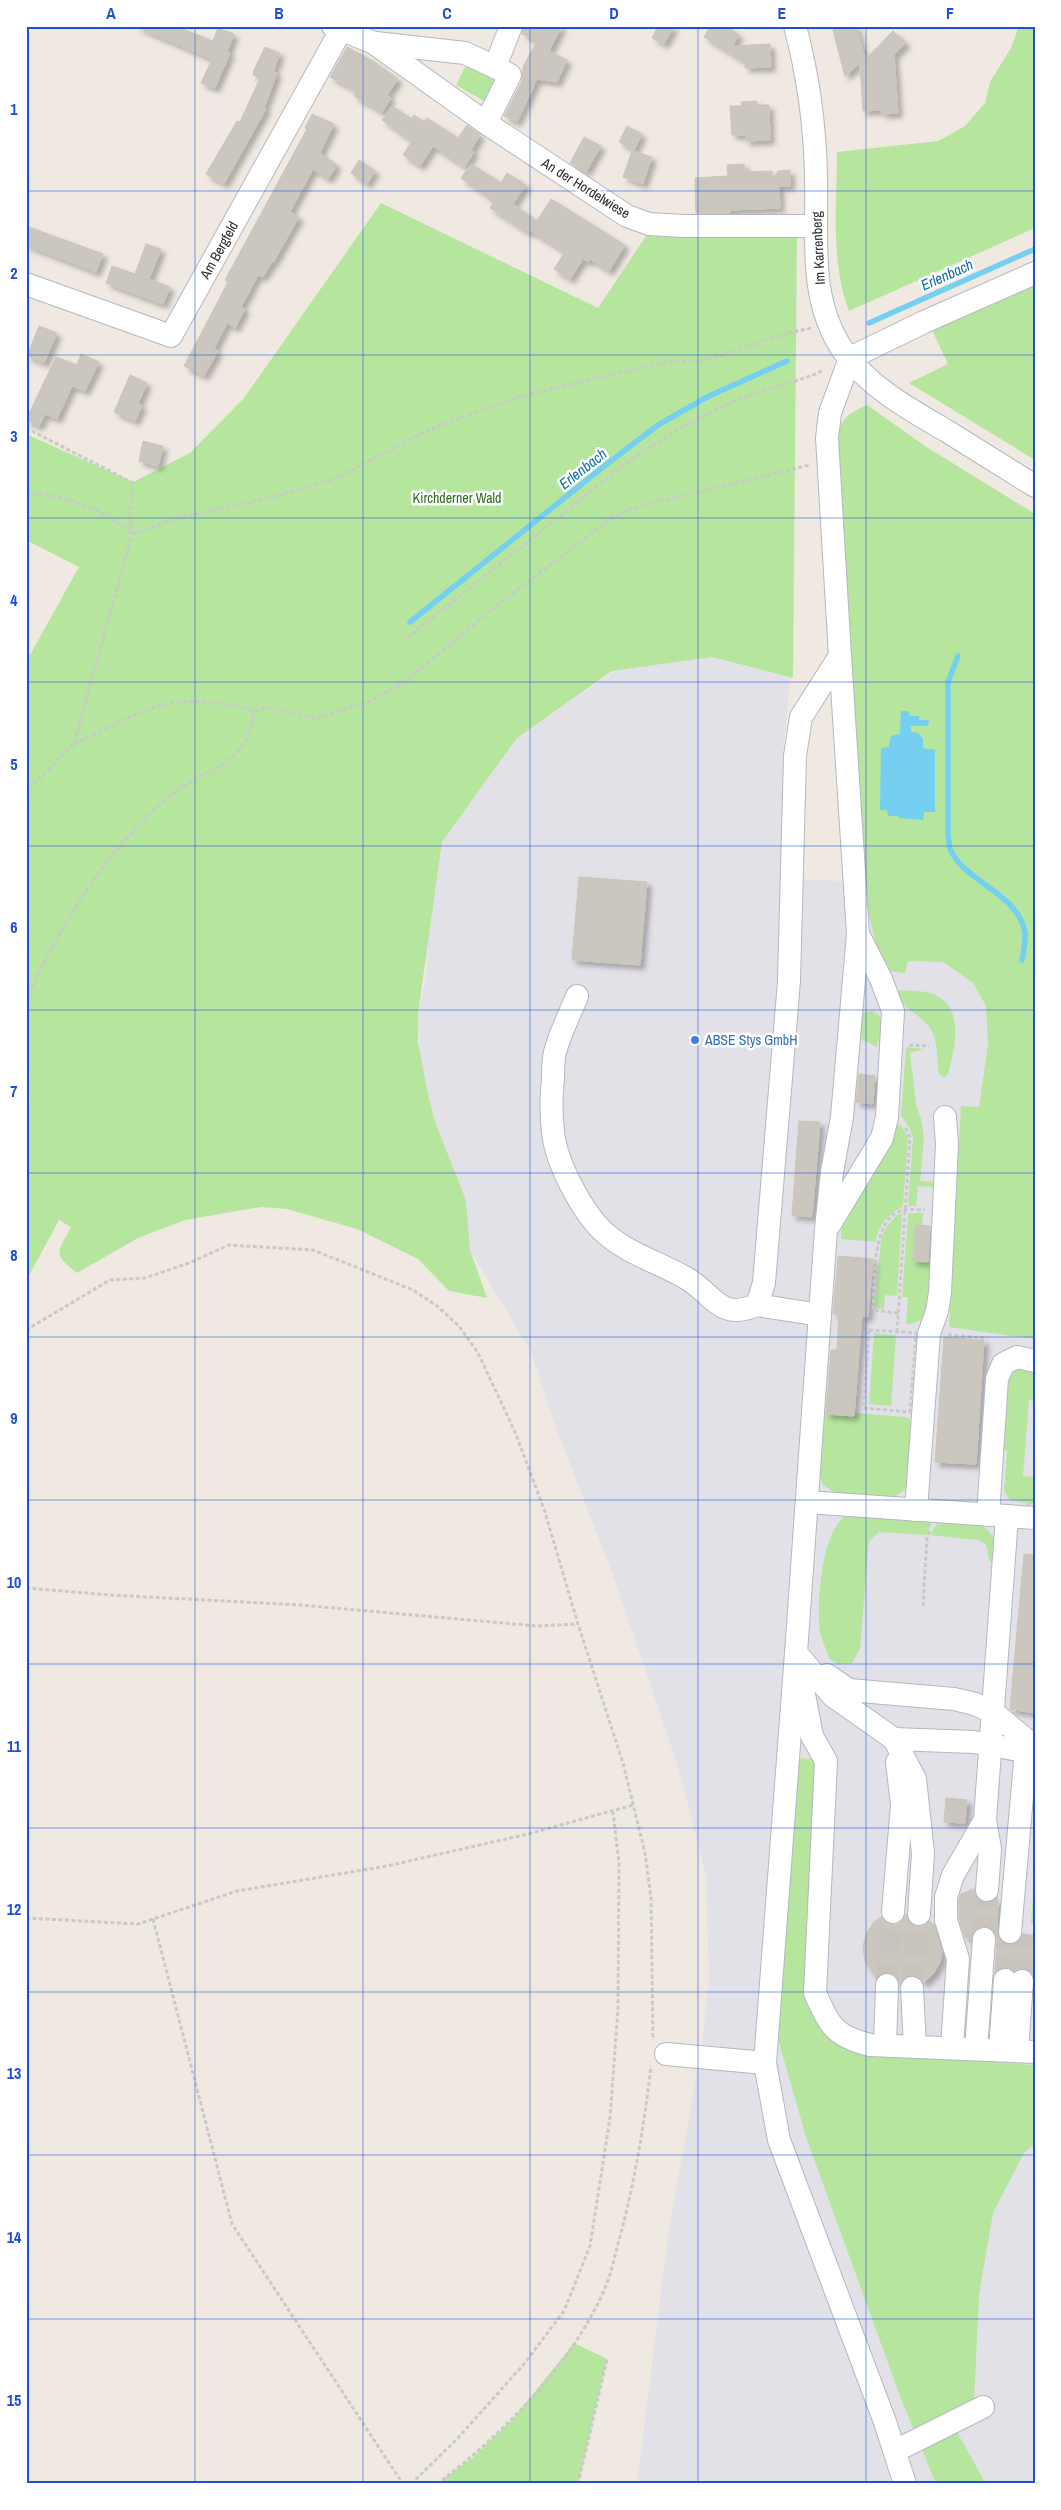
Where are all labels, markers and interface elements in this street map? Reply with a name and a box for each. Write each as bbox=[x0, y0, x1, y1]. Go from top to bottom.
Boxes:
text: A bbox=[106, 2, 116, 24]
text: B bbox=[274, 2, 284, 24]
text: C bbox=[442, 2, 452, 24]
text: D bbox=[609, 2, 619, 24]
text: E bbox=[778, 2, 787, 24]
text: F bbox=[946, 2, 954, 24]
text: 1 bbox=[10, 98, 18, 120]
street label: An der Hordelwiese bbox=[538, 153, 634, 222]
street label: Im Karrenberg bbox=[807, 210, 829, 285]
street label: Am Bergfeld bbox=[195, 218, 242, 283]
water label: Erlenbach bbox=[917, 254, 977, 295]
text: 2 bbox=[10, 262, 18, 284]
text: 3 bbox=[10, 425, 18, 447]
water label: Erlenbach bbox=[554, 443, 611, 494]
park label: Kirchderner Wald bbox=[413, 489, 501, 507]
text: 4 bbox=[10, 589, 18, 611]
text: 5 bbox=[10, 753, 18, 775]
text: 6 bbox=[10, 916, 18, 938]
place label: ABSE Stys GmbH bbox=[704, 1031, 798, 1049]
marker: ABSE Stys GmbH bbox=[689, 1034, 701, 1046]
text: 7 bbox=[10, 1080, 18, 1102]
text: 8 bbox=[10, 1244, 18, 1266]
text: 9 bbox=[10, 1407, 18, 1429]
text: 10 bbox=[7, 1571, 21, 1593]
text: 11 bbox=[7, 1735, 22, 1757]
text: 12 bbox=[7, 1898, 21, 1920]
text: 13 bbox=[7, 2062, 21, 2084]
text: 14 bbox=[7, 2226, 22, 2248]
text: 15 bbox=[7, 2389, 21, 2411]

